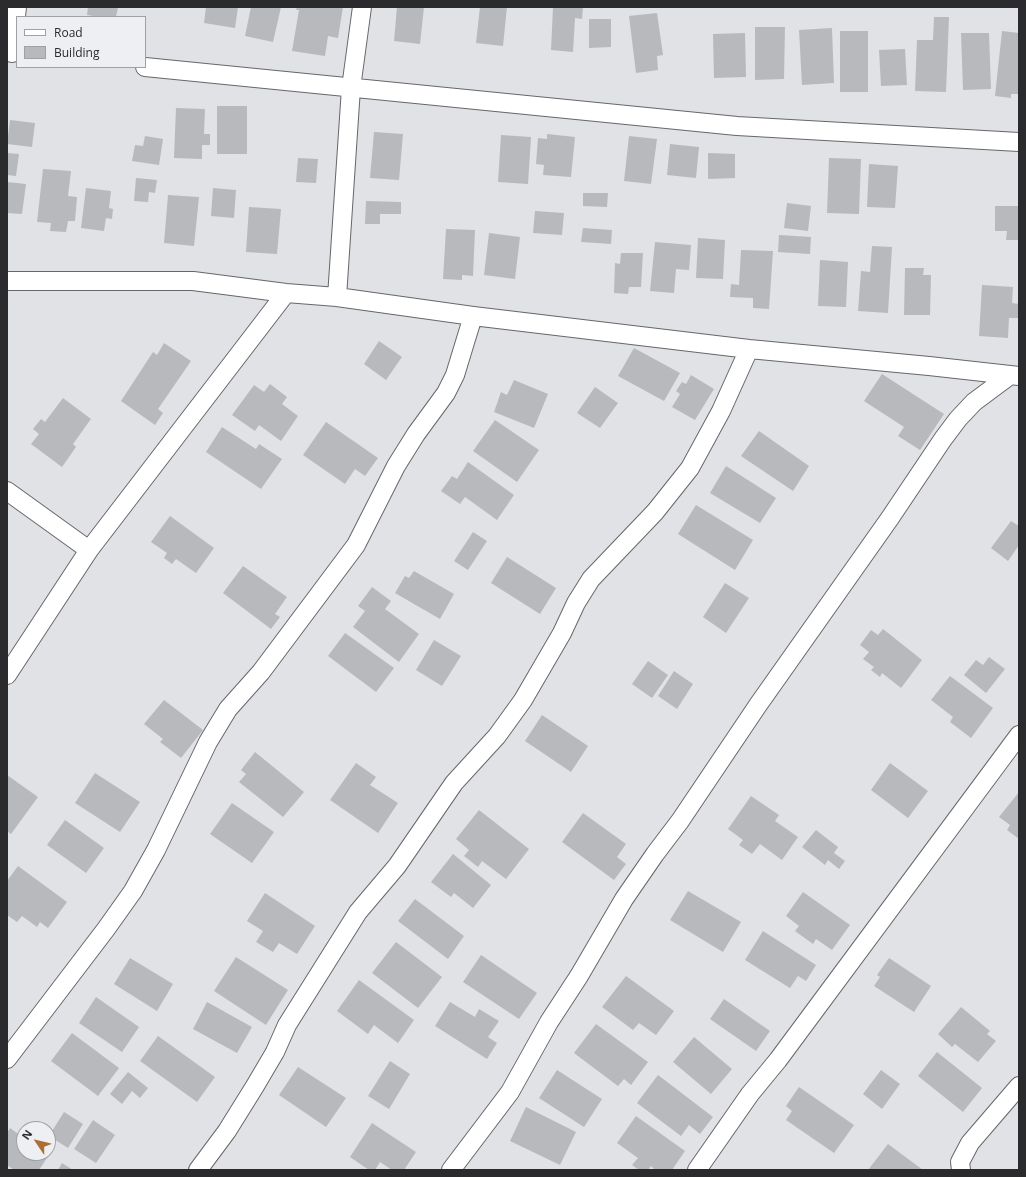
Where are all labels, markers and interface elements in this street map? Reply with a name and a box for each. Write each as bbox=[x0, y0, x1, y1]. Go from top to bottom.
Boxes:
legend bbox=[16, 16, 146, 68]
text: Road bbox=[54, 24, 83, 41]
text: Building bbox=[54, 44, 99, 61]
north arrow bbox=[16, 1121, 56, 1161]
text: N bbox=[18, 1126, 35, 1142]

